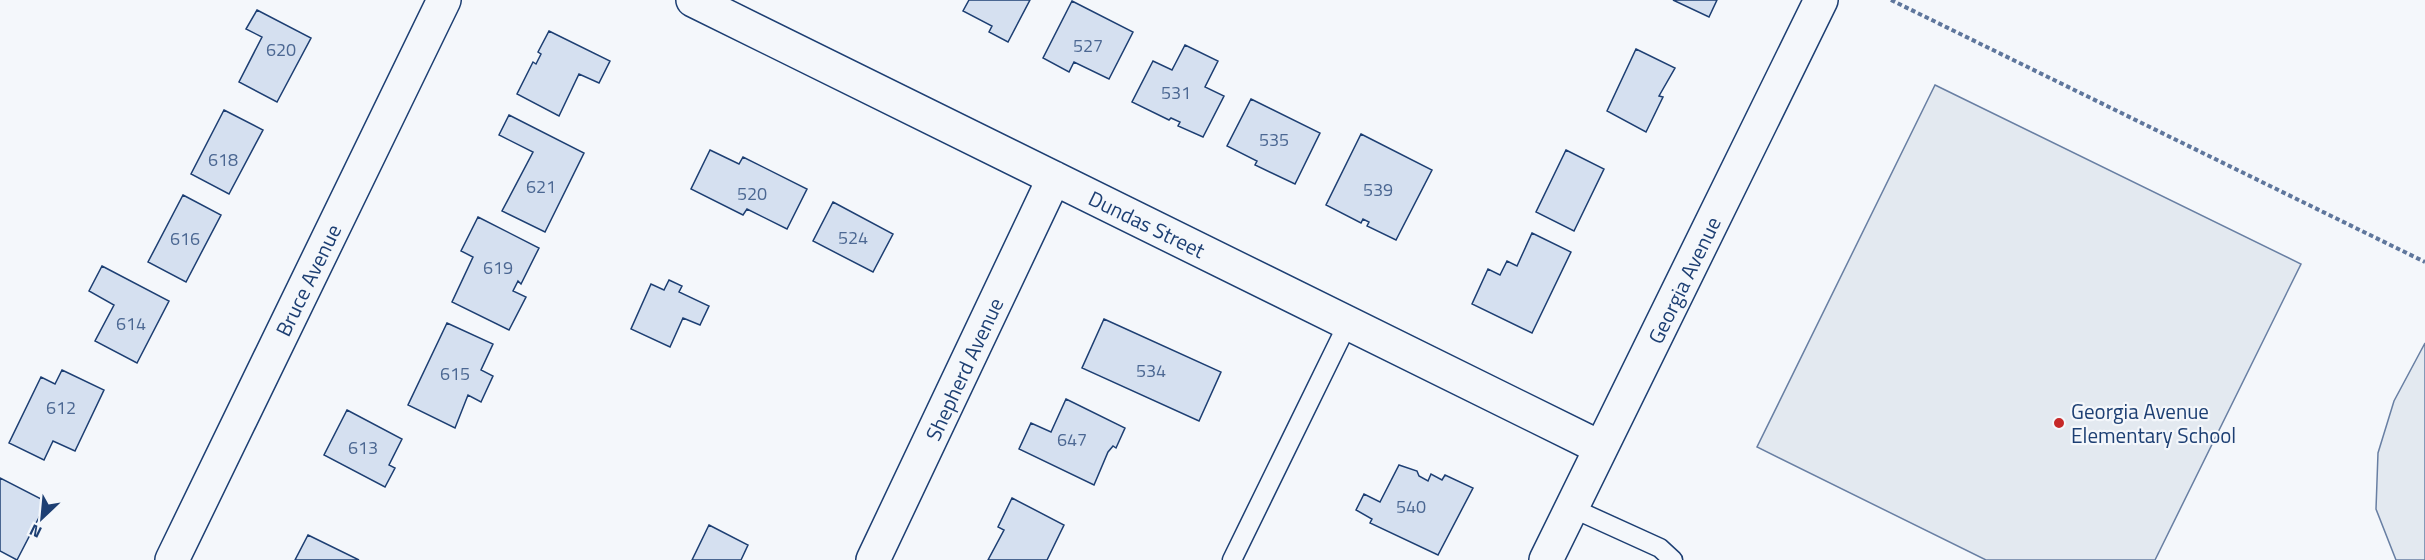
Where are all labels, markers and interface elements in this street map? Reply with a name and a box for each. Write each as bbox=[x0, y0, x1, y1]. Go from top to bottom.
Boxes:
house number: 527 bbox=[1073, 32, 1103, 59]
house number: 620 bbox=[266, 36, 296, 63]
house number: 531 bbox=[1161, 79, 1191, 106]
house number: 535 bbox=[1259, 126, 1289, 153]
house number: 618 bbox=[208, 146, 238, 173]
house number: 621 bbox=[526, 173, 556, 200]
house number: 539 bbox=[1363, 176, 1393, 203]
house number: 520 bbox=[737, 180, 767, 207]
street label: Dundas Street bbox=[1083, 182, 1211, 266]
street label: Georgia Avenue bbox=[1639, 211, 1729, 349]
street label: Bruce Avenue bbox=[267, 218, 349, 342]
house number: 524 bbox=[838, 224, 868, 251]
house number: 616 bbox=[170, 225, 200, 252]
house number: 619 bbox=[483, 254, 513, 281]
street label: Shepherd Avenue bbox=[917, 292, 1011, 446]
house number: 614 bbox=[116, 310, 146, 337]
house number: 534 bbox=[1136, 357, 1166, 384]
house number: 615 bbox=[440, 360, 470, 387]
house number: 612 bbox=[46, 394, 76, 421]
place label: Georgia Avenue Elementary School bbox=[2071, 395, 2236, 451]
marker: Georgia Avenue Elementary School bbox=[2052, 416, 2066, 430]
house number: 647 bbox=[1057, 426, 1087, 453]
house number: 613 bbox=[348, 434, 378, 461]
north arrow bbox=[12, 488, 72, 548]
house number: 540 bbox=[1396, 493, 1426, 520]
text: N bbox=[25, 518, 46, 545]

